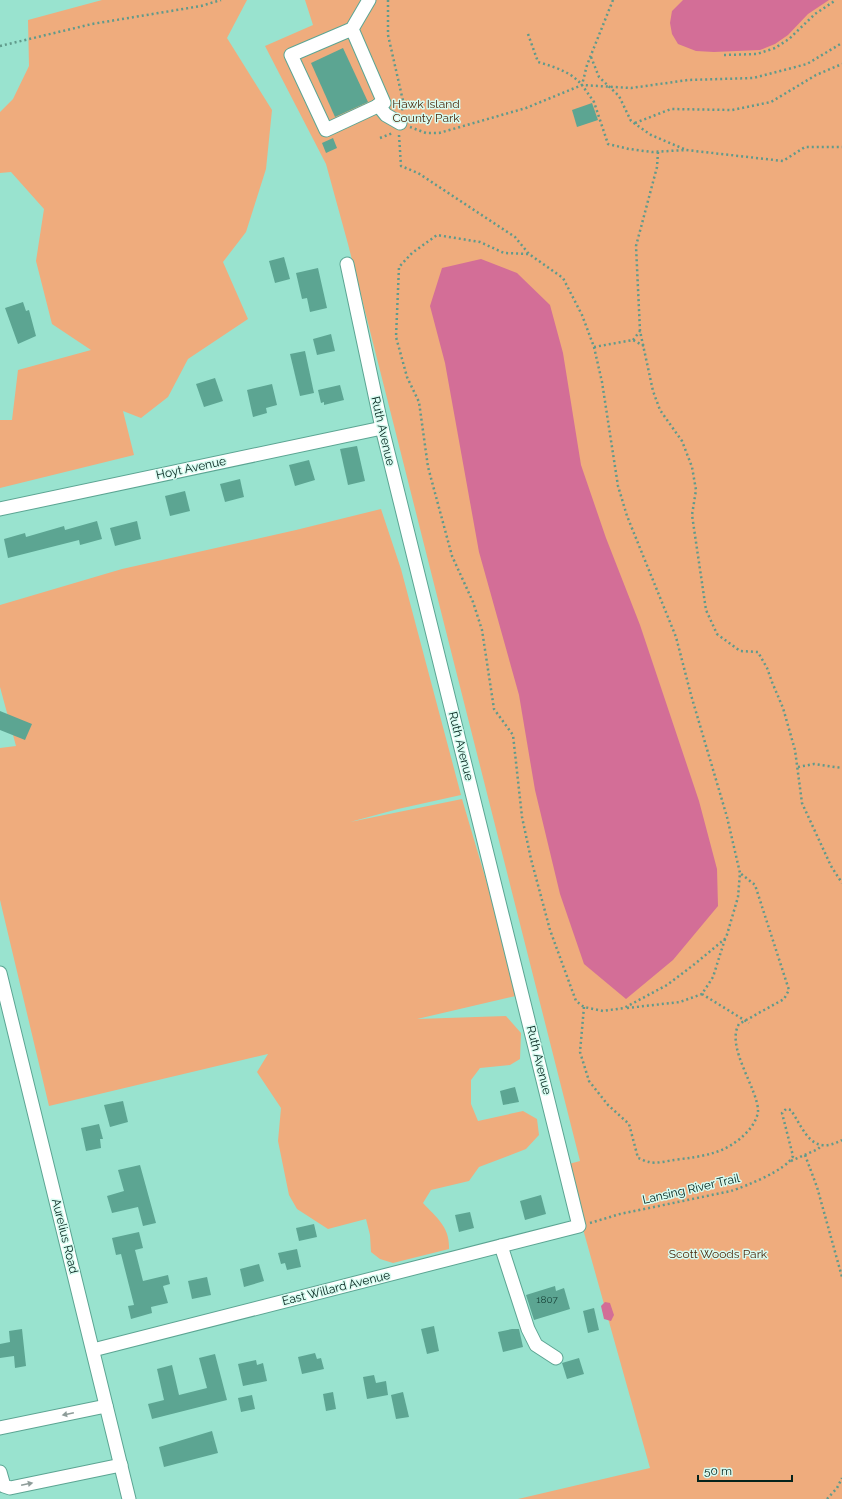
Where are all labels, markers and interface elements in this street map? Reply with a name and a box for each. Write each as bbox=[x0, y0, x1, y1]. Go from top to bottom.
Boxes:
park label: Hawk Island County Park bbox=[392, 97, 460, 125]
street label: Ruth Avenue bbox=[368, 395, 398, 467]
street label: Hoyt Avenue bbox=[155, 454, 227, 482]
street label: Ruth Avenue bbox=[446, 710, 476, 782]
street label: Ruth Avenue bbox=[524, 1024, 554, 1096]
street label: Lansing River Trail bbox=[641, 1171, 742, 1207]
street label: Aurelius Road bbox=[49, 1197, 81, 1275]
park label: Scott Woods Park bbox=[669, 1247, 768, 1261]
street label: East Willard Avenue bbox=[281, 1268, 391, 1308]
house number: 1807 bbox=[536, 1294, 558, 1305]
one-way arrow bbox=[62, 1411, 74, 1417]
scale bar bbox=[698, 1457, 792, 1483]
text: 50 m bbox=[704, 1464, 732, 1478]
one-way arrow bbox=[21, 1481, 34, 1487]

